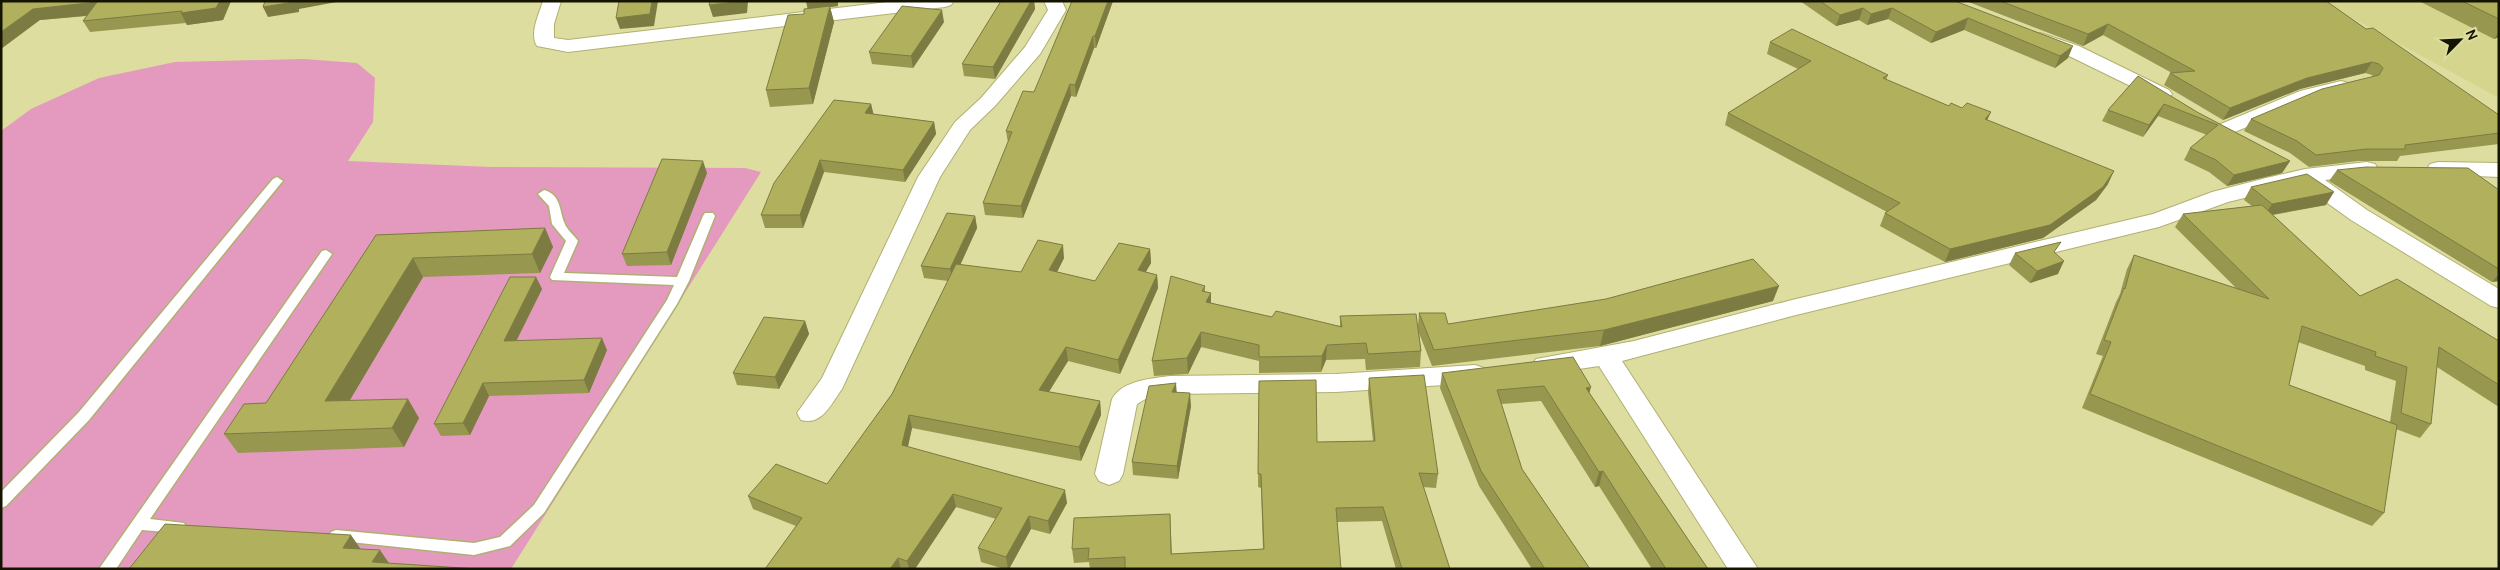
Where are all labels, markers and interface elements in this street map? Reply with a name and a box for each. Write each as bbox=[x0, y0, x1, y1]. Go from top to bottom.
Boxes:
north arrow bbox=[2435, 15, 2485, 65]
text: N bbox=[2462, 27, 2482, 43]

